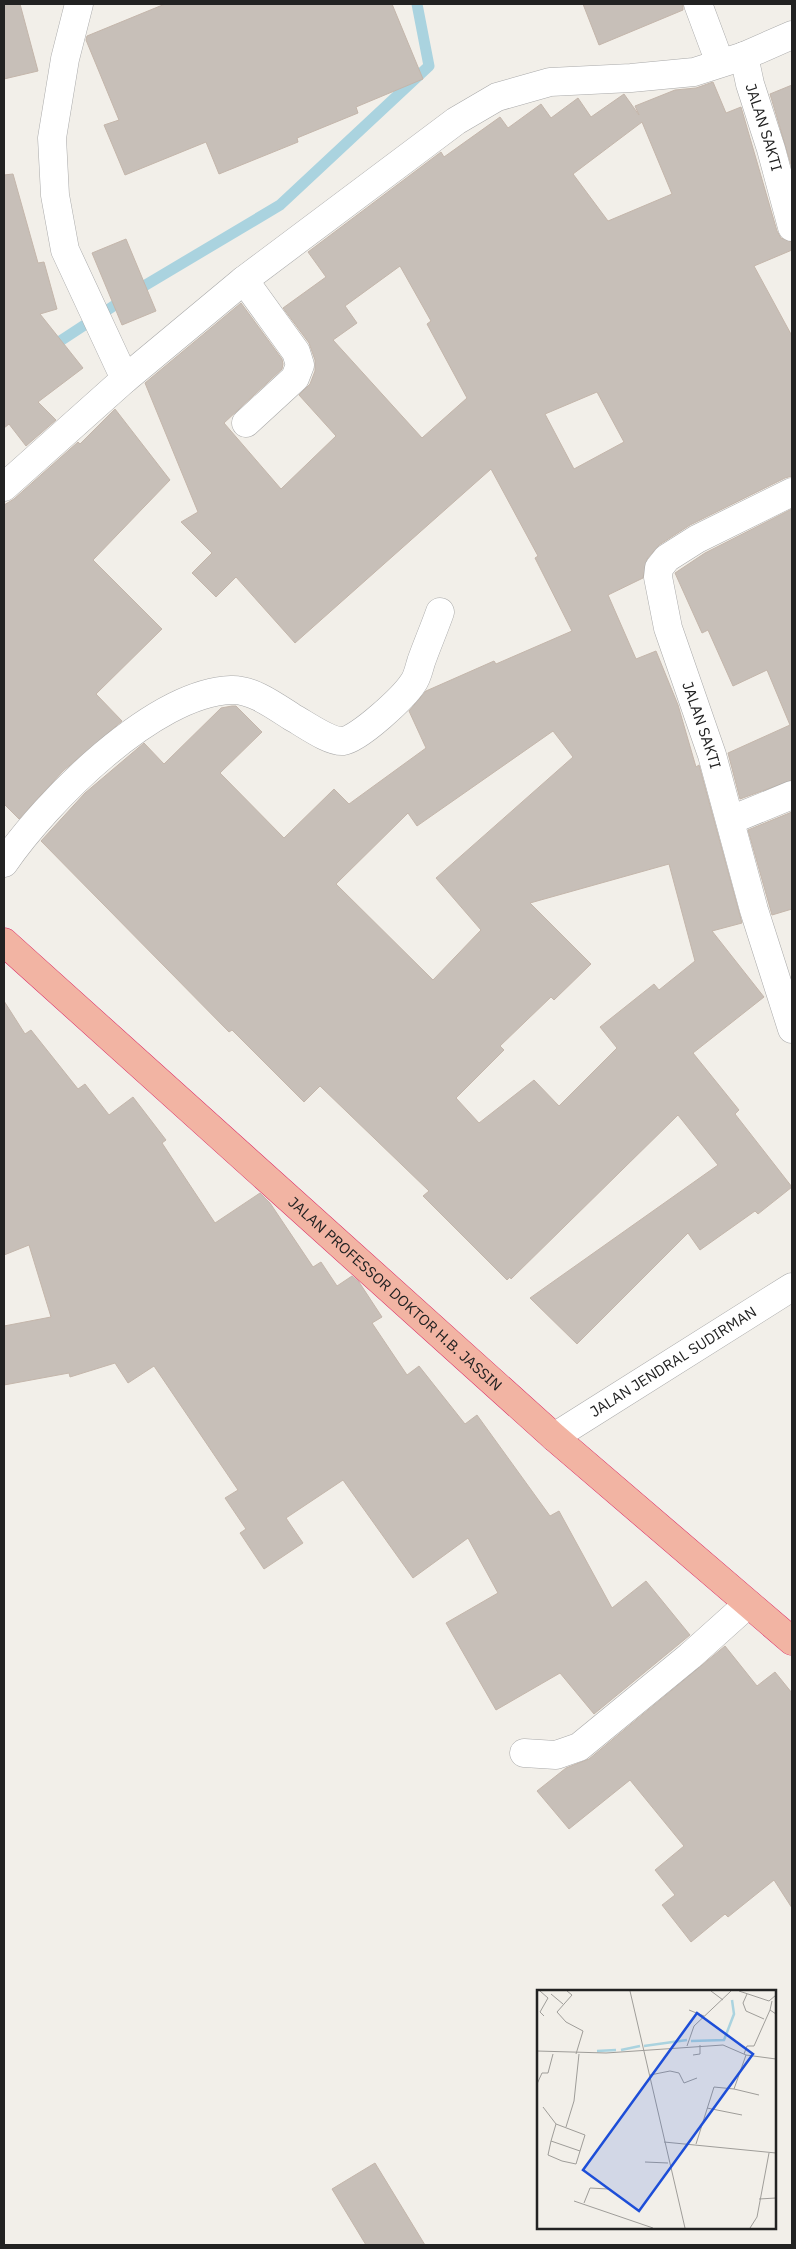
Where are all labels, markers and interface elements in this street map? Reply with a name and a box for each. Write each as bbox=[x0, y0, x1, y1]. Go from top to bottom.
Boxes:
street label: JALAN SAKTI bbox=[741, 81, 786, 173]
street label: JALAN SAKTI bbox=[678, 679, 725, 771]
street label: JALAN PROFESSOR DOKTOR H.B. JASSIN bbox=[284, 1192, 506, 1395]
street label: JALAN JENDRAL SUDIRMAN bbox=[586, 1302, 760, 1421]
inset map bbox=[537, 1990, 776, 2229]

